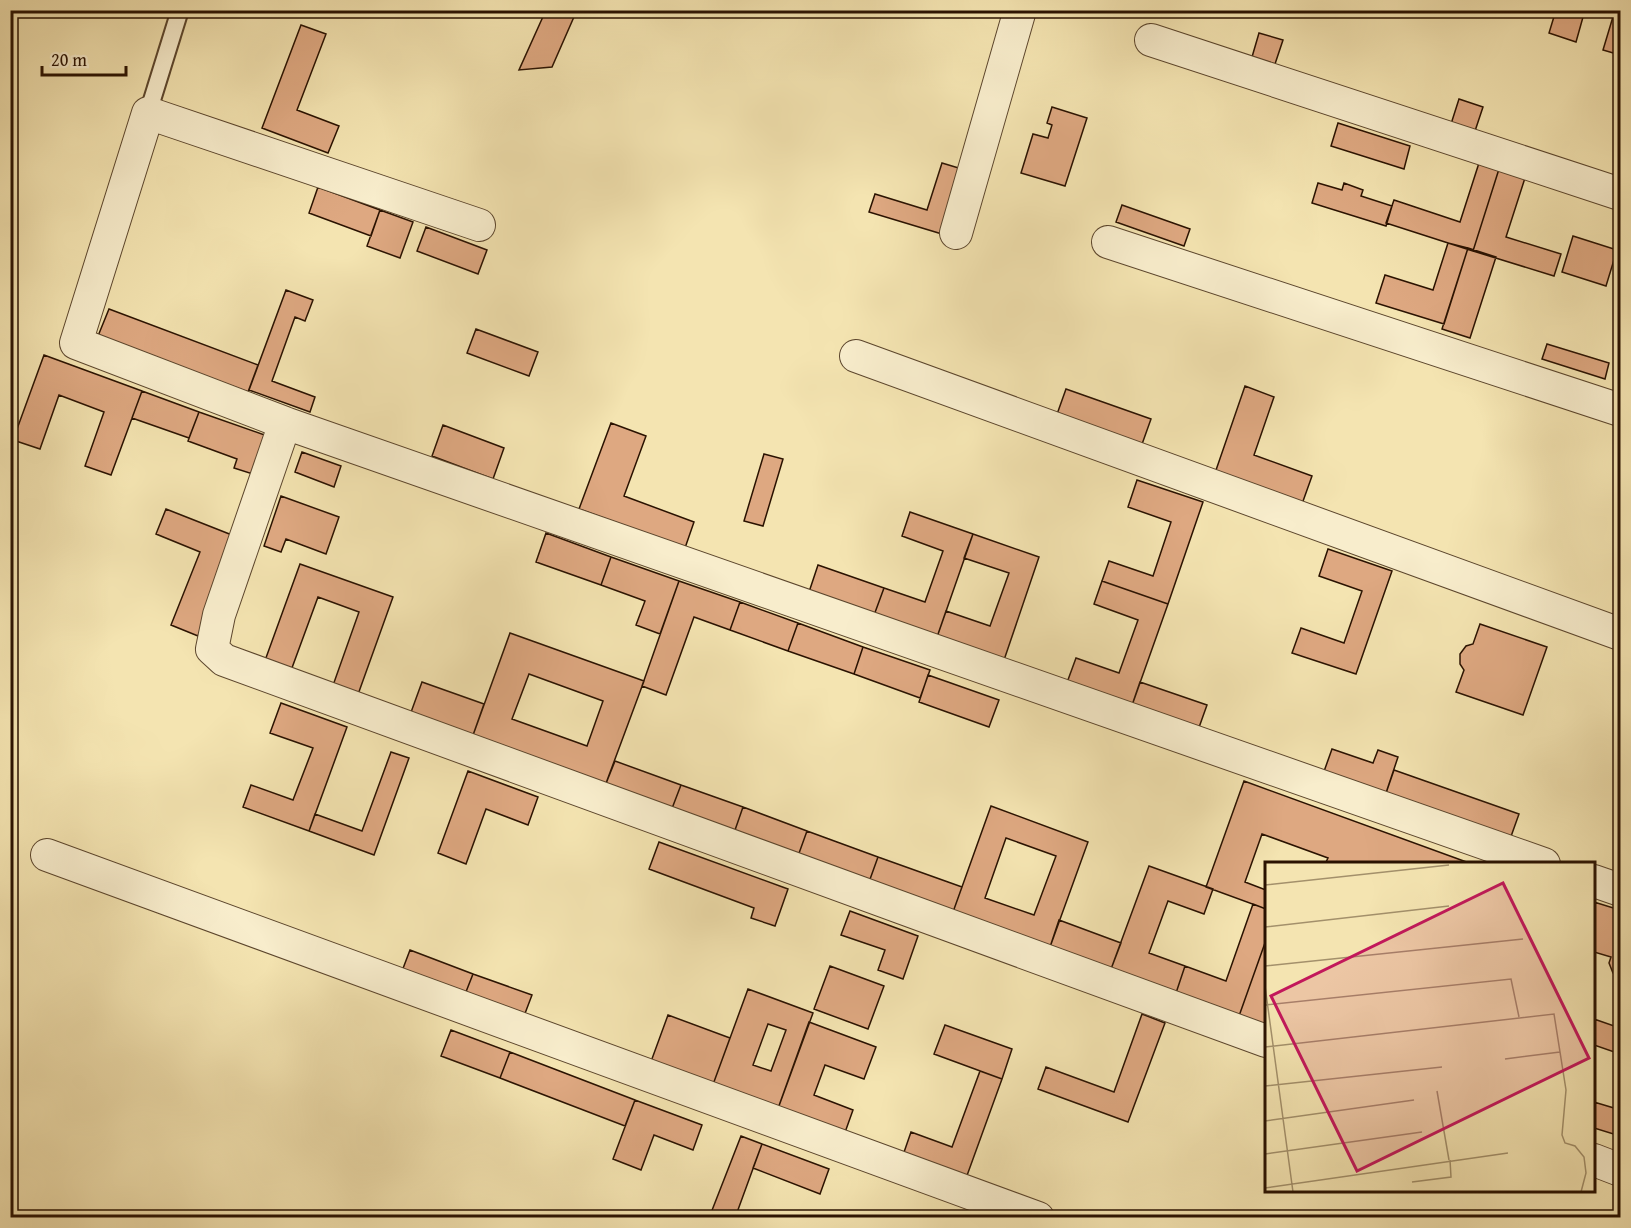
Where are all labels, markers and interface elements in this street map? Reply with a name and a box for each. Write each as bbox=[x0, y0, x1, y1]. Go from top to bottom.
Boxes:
scale bar bbox=[42, 39, 126, 77]
text: 20 m bbox=[51, 46, 87, 73]
inset map bbox=[1265, 862, 1595, 1192]

